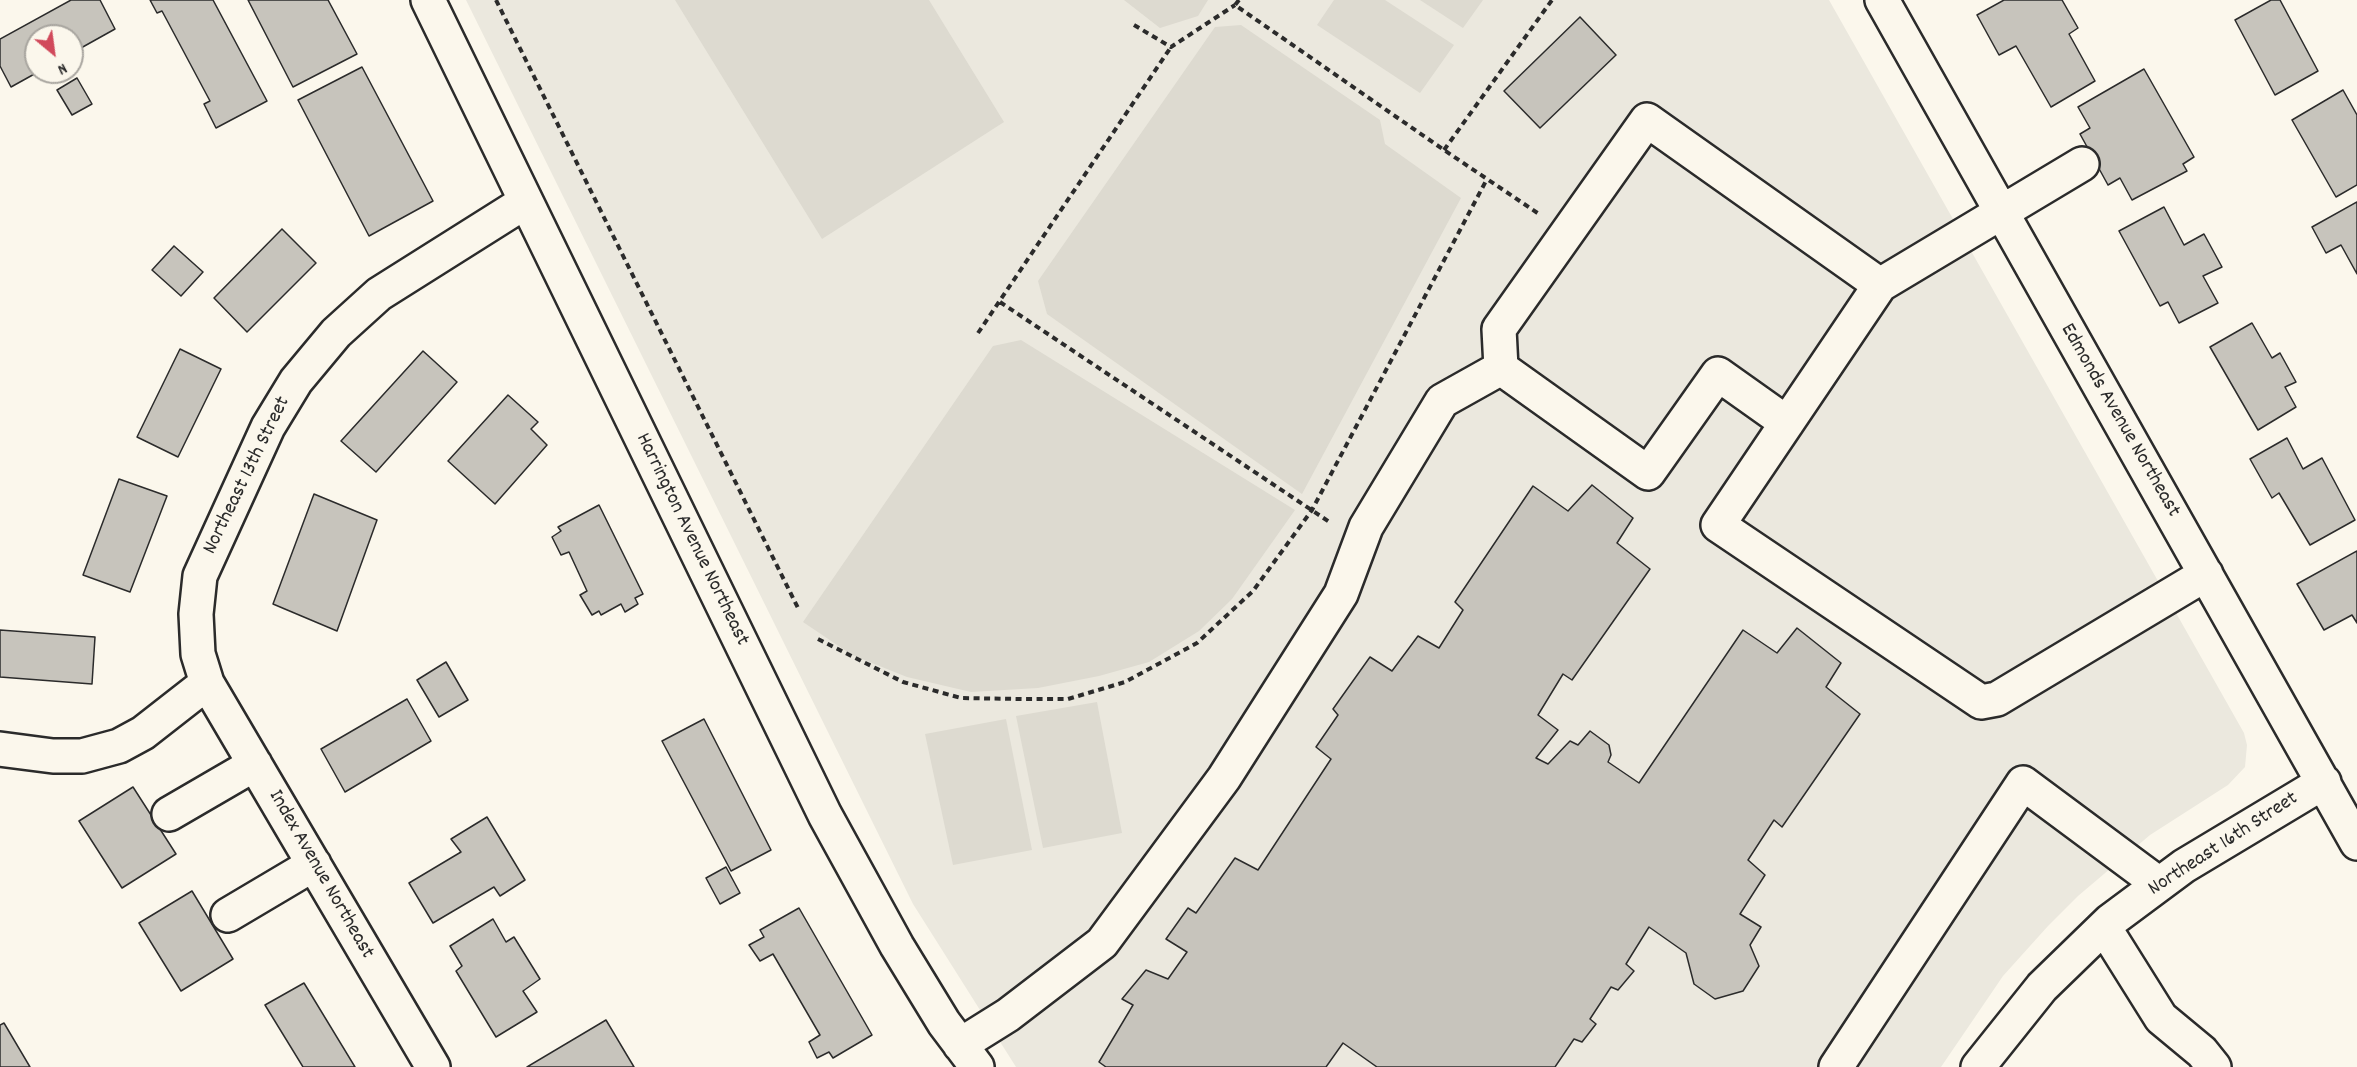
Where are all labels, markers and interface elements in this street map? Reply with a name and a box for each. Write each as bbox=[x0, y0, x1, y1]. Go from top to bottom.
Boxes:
north arrow bbox=[24, 24, 84, 84]
text: N bbox=[53, 56, 71, 80]
street label: Edmonds Avenue Northeast bbox=[2053, 320, 2185, 522]
street label: Northeast 13th Street bbox=[199, 393, 297, 559]
street label: Harrington Avenue Northeast bbox=[629, 430, 753, 650]
street label: Index Avenue Northeast bbox=[261, 786, 379, 964]
street label: Northeast 16th Street bbox=[2144, 787, 2304, 903]

